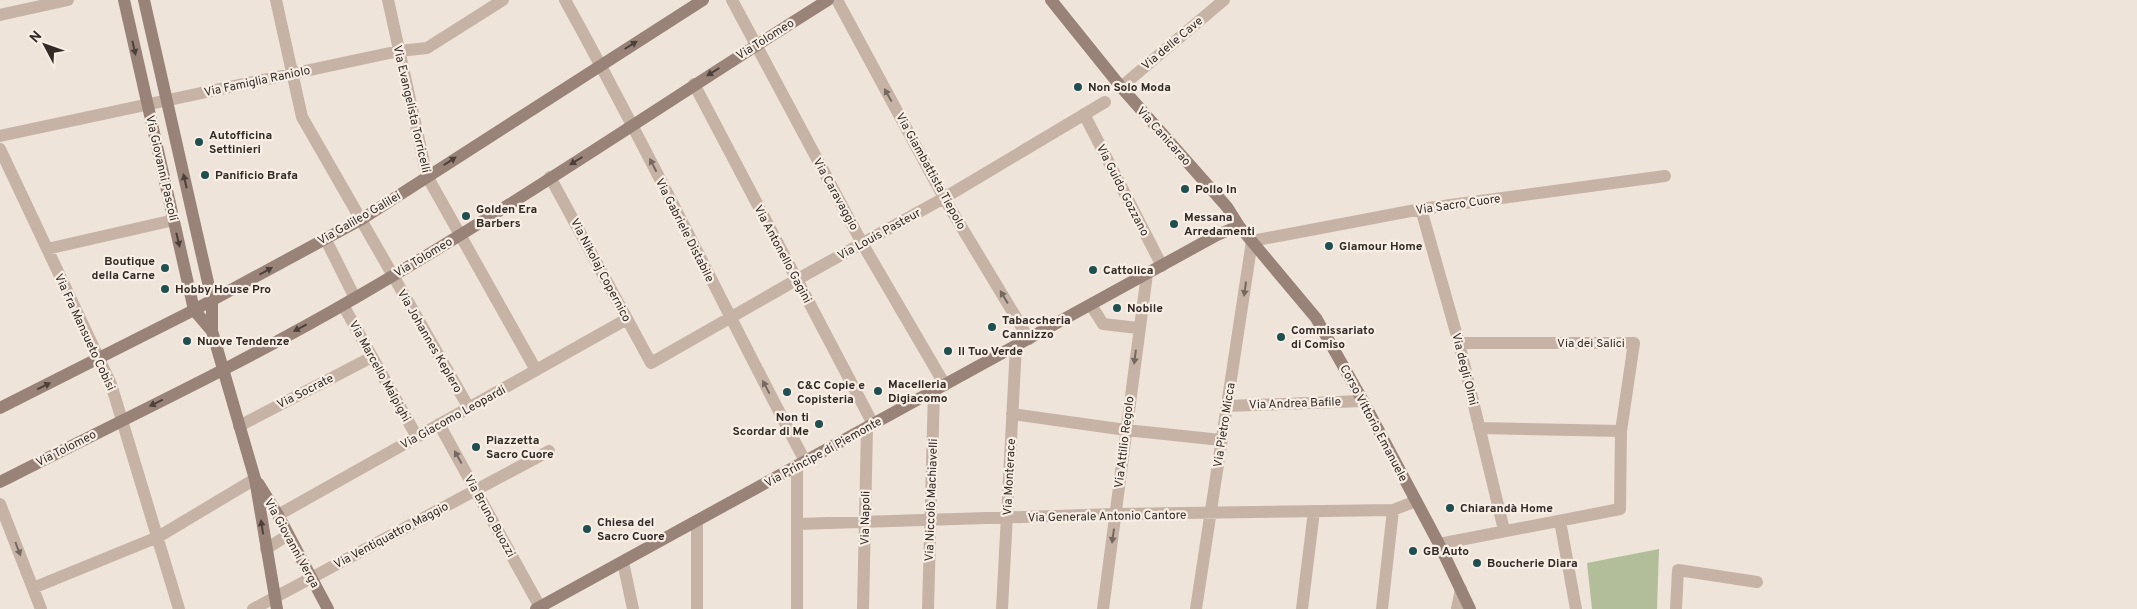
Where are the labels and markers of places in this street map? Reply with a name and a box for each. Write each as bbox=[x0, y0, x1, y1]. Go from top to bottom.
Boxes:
place label: Non Solo Moda bbox=[1088, 80, 1171, 96]
marker: Non Solo Moda bbox=[1072, 81, 1084, 93]
place label: Autofficina Settinieri bbox=[209, 128, 272, 158]
marker: Autofficina Settinieri bbox=[193, 136, 205, 148]
place label: Panificio Brafa bbox=[215, 168, 298, 184]
marker: Panificio Brafa bbox=[199, 169, 211, 181]
place label: Pollo In bbox=[1195, 182, 1237, 198]
marker: Pollo In bbox=[1179, 183, 1191, 195]
place label: Golden Era Barbers bbox=[476, 202, 537, 232]
marker: Golden Era Barbers bbox=[460, 210, 472, 222]
place label: Messana Arredamenti bbox=[1184, 210, 1255, 240]
marker: Messana Arredamenti bbox=[1168, 218, 1180, 230]
place label: Glamour Home bbox=[1339, 239, 1423, 255]
marker: Glamour Home bbox=[1323, 240, 1335, 252]
place label: Boutique della Carne bbox=[92, 254, 155, 284]
marker: Boutique della Carne bbox=[159, 262, 171, 274]
place label: Cattolica bbox=[1103, 263, 1153, 279]
marker: Cattolica bbox=[1087, 264, 1099, 276]
place label: Hobby House Pro bbox=[175, 282, 271, 298]
marker: Hobby House Pro bbox=[159, 283, 171, 295]
place label: Nobile bbox=[1127, 301, 1163, 317]
marker: Nobile bbox=[1111, 302, 1123, 314]
place label: Tabaccheria Cannizzo bbox=[1002, 313, 1071, 343]
marker: Tabaccheria Cannizzo bbox=[986, 321, 998, 333]
place label: Commissariato di Comiso bbox=[1291, 323, 1375, 353]
marker: Commissariato di Comiso bbox=[1275, 331, 1287, 343]
place label: Nuove Tendenze bbox=[197, 334, 290, 350]
marker: Nuove Tendenze bbox=[181, 335, 193, 347]
place label: Il Tuo Verde bbox=[958, 344, 1023, 360]
marker: Il Tuo Verde bbox=[942, 345, 954, 357]
place label: Macelleria Digiacomo bbox=[888, 377, 948, 407]
place label: C&C Copie e Copisteria bbox=[797, 378, 865, 408]
marker: Macelleria Digiacomo bbox=[872, 385, 884, 397]
marker: C&C Copie e Copisteria bbox=[781, 386, 793, 398]
place label: Non ti Scordar di Me bbox=[733, 410, 809, 440]
marker: Non ti Scordar di Me bbox=[813, 418, 825, 430]
place label: Piazzetta Sacro Cuore bbox=[486, 433, 554, 463]
marker: Piazzetta Sacro Cuore bbox=[470, 441, 482, 453]
place label: Chiarandà Home bbox=[1460, 501, 1553, 517]
marker: Chiarandà Home bbox=[1444, 502, 1456, 514]
place label: Chiesa del Sacro Cuore bbox=[597, 515, 665, 545]
marker: Chiesa del Sacro Cuore bbox=[581, 523, 593, 535]
place label: GB Auto bbox=[1423, 544, 1469, 560]
marker: GB Auto bbox=[1407, 545, 1419, 557]
place label: Boucherie Diara bbox=[1487, 556, 1578, 572]
marker: Boucherie Diara bbox=[1471, 557, 1483, 569]

